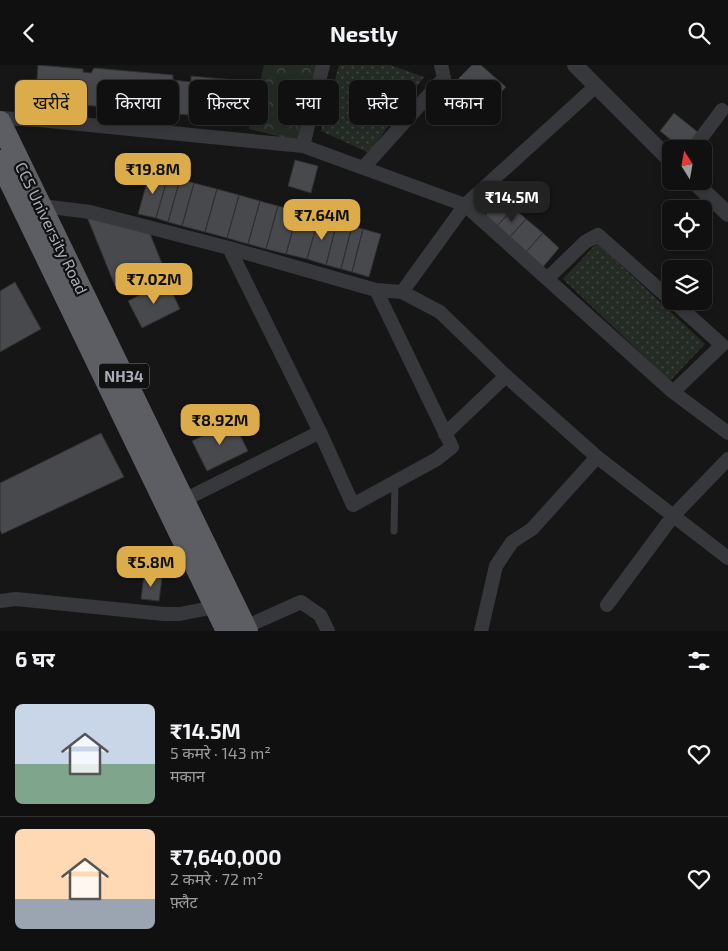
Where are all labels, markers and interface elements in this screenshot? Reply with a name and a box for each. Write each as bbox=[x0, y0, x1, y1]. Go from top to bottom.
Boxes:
icon: back bbox=[15, 19, 43, 47]
icon: search bbox=[685, 19, 713, 47]
text: Nestly bbox=[330, 20, 398, 46]
chip: खरीदें bbox=[15, 80, 87, 125]
chip: किराया bbox=[97, 80, 179, 125]
chip: फ़िल्टर bbox=[189, 80, 268, 125]
chip: नया bbox=[278, 80, 339, 125]
chip: फ़्लैट bbox=[349, 80, 416, 125]
chip: मकान bbox=[426, 80, 501, 125]
north arrow bbox=[662, 140, 712, 190]
map controls bbox=[662, 140, 712, 310]
pin: ₹19.8M bbox=[112, 153, 194, 195]
street label: CCS University Road bbox=[12, 159, 92, 297]
text: ₹19.8M bbox=[126, 159, 180, 178]
pin: ₹14.5M bbox=[471, 181, 553, 223]
text: ₹14.5M bbox=[485, 187, 539, 206]
pin: ₹7.64M bbox=[281, 199, 363, 241]
button: locate bbox=[662, 200, 712, 250]
text: ₹7.64M bbox=[294, 205, 350, 224]
button: layers bbox=[662, 260, 712, 310]
pin: ₹7.02M bbox=[113, 263, 195, 305]
text: ₹7.02M bbox=[126, 269, 182, 288]
road number: NH34 bbox=[99, 363, 149, 389]
pin: ₹8.92M bbox=[179, 403, 261, 446]
text: ₹8.92M bbox=[192, 410, 248, 429]
pin: ₹5.8M bbox=[116, 545, 186, 588]
text: ₹5.8M bbox=[128, 552, 174, 571]
text: 6 घर bbox=[15, 646, 55, 671]
icon: filters bbox=[685, 647, 713, 675]
text: ₹14.5M bbox=[170, 718, 241, 743]
icon: home bbox=[55, 724, 115, 784]
icon: heart bbox=[685, 740, 713, 768]
text: 5 कमरे · 143 m² bbox=[170, 743, 271, 762]
text: मकान bbox=[170, 766, 205, 785]
text: ₹7,640,000 bbox=[170, 844, 282, 869]
icon: home bbox=[55, 849, 115, 909]
icon: heart bbox=[685, 865, 713, 893]
text: 2 कमरे · 72 m² bbox=[170, 869, 263, 888]
text: फ़्लैट bbox=[170, 892, 198, 911]

